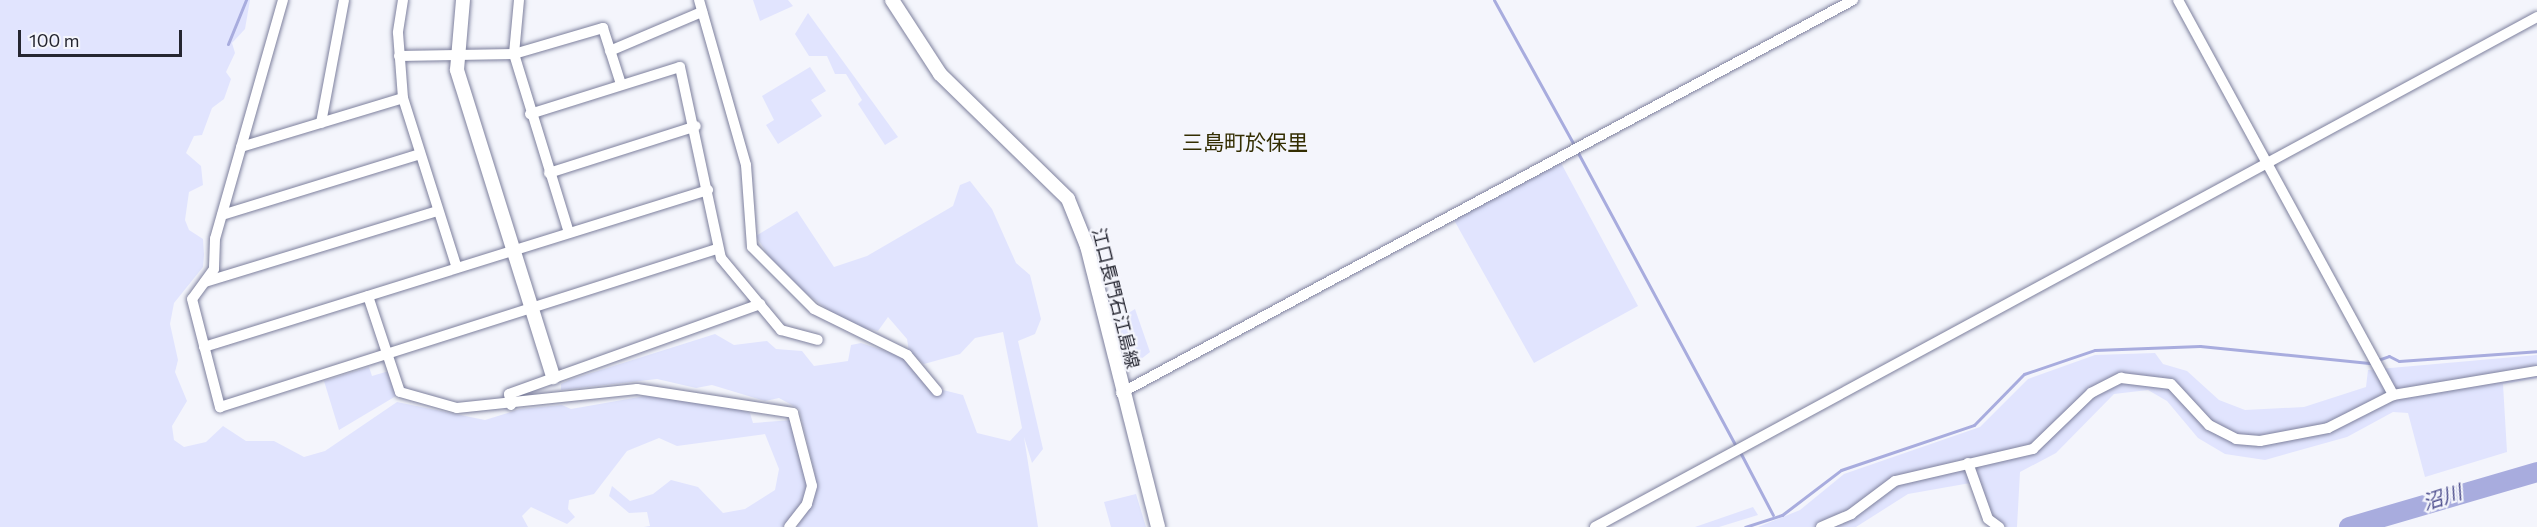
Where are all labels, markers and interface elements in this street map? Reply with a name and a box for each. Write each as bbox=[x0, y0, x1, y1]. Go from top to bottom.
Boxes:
scale bar bbox=[21, 18, 184, 56]
text: 100 m bbox=[29, 29, 79, 51]
district label: 三島町於保里 bbox=[1182, 129, 1308, 155]
street label: 江口長門石江島線 bbox=[1088, 226, 1144, 370]
water label: 沼川 bbox=[2419, 479, 2465, 515]

